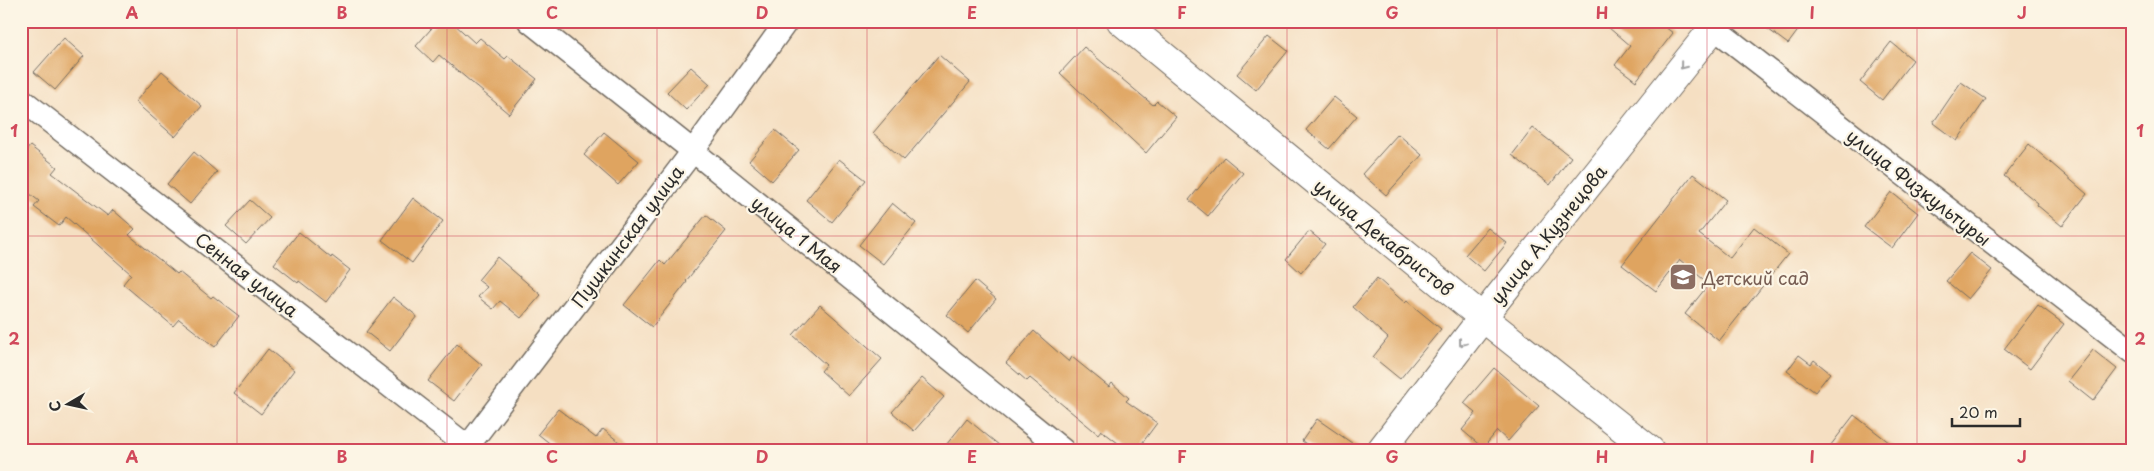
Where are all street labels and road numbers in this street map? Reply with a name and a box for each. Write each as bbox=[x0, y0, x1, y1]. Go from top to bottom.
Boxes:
street label: улица Физкультуры bbox=[1841, 122, 1997, 252]
street label: улица А.Кузнецова bbox=[1483, 158, 1613, 309]
street label: Пушкинская улица bbox=[564, 159, 690, 313]
street label: улица Декабристов bbox=[1308, 172, 1460, 302]
street label: улица 1 Мая bbox=[746, 189, 848, 279]
street label: Сенная улица bbox=[190, 225, 305, 323]

